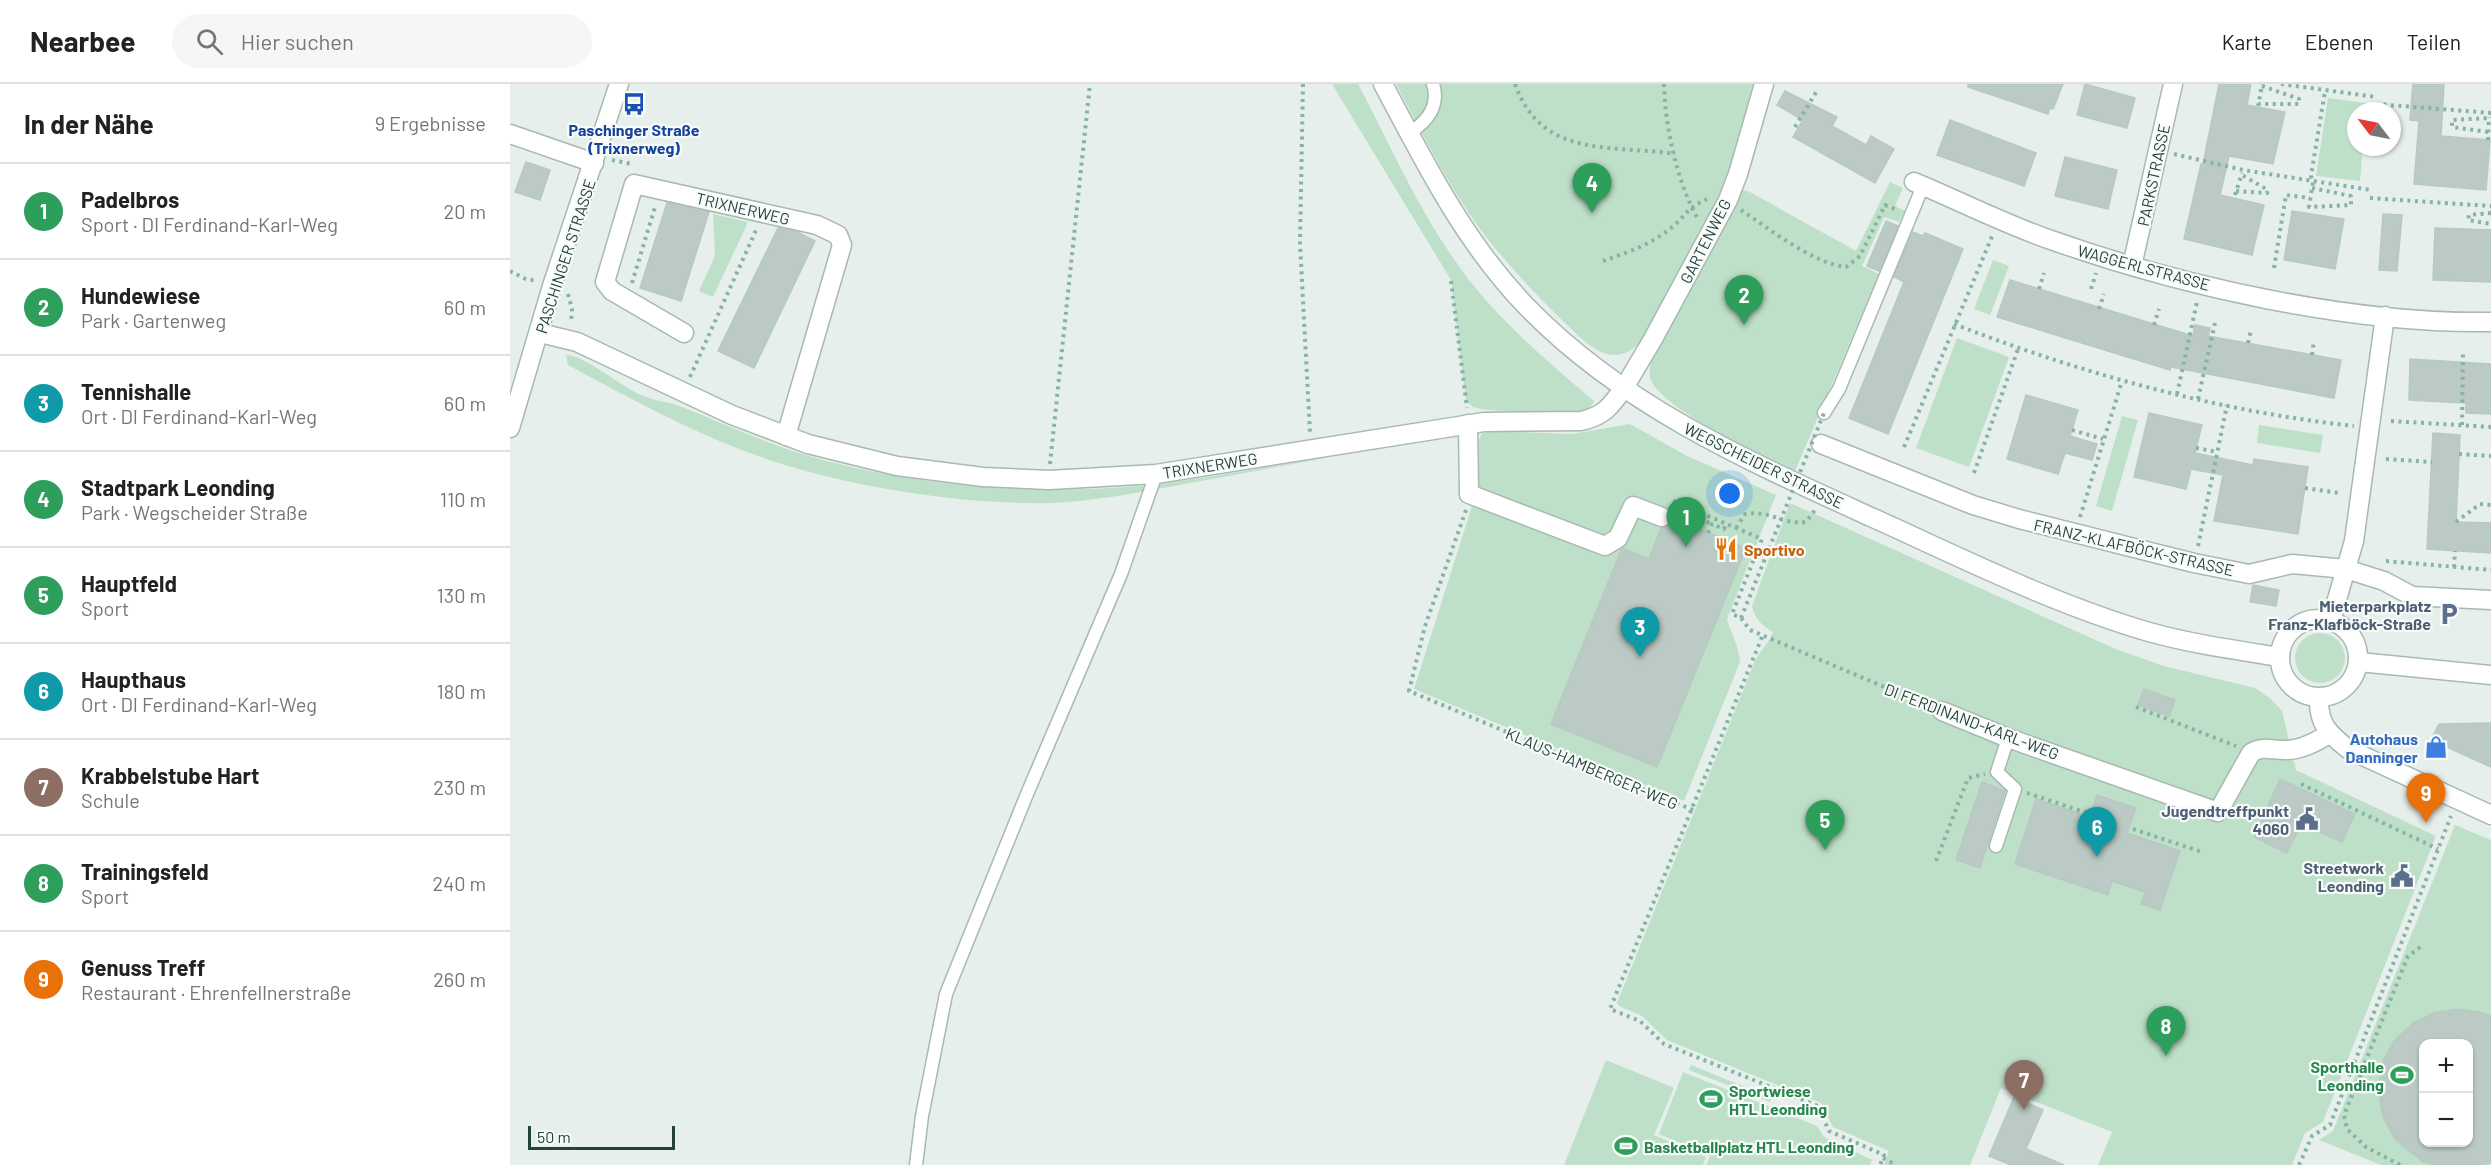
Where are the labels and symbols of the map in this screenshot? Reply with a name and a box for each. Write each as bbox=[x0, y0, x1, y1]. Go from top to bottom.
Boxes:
bus stop icon: Paschinger Straße (Trixnerweg) bbox=[621, 91, 647, 117]
north arrow bbox=[2347, 102, 2401, 156]
place label: Paschinger Straße (Trixnerweg) bbox=[568, 120, 700, 157]
street label: PARKSTRASSE bbox=[2133, 122, 2173, 228]
pin: 4 bbox=[1572, 164, 1612, 213]
street label: PASCHINGER STRASSE bbox=[531, 176, 599, 336]
street label: TRIXNERWEG bbox=[694, 188, 792, 228]
street label: GARTENWEG bbox=[1676, 196, 1734, 286]
street label: WAGGERLSTRASSE bbox=[2076, 240, 2212, 294]
pin: 2 bbox=[1724, 276, 1764, 325]
street label: WEGSCHEIDER STRASSE bbox=[1681, 418, 1847, 512]
street label: TRIXNERWEG bbox=[1161, 448, 1259, 482]
your location bbox=[1715, 479, 1744, 508]
pin: 1 bbox=[1666, 498, 1706, 547]
street label: FRANZ-KLAFBÖCK-STRASSE bbox=[2032, 515, 2236, 579]
restaurant icon: Sportivo bbox=[1713, 536, 1739, 562]
place label: Sportivo bbox=[1744, 540, 1805, 559]
place label: Mieterparkplatz Franz-Klafböck-Straße bbox=[2268, 596, 2431, 633]
parking icon: Mieterparkplatz Franz-Klafböck-Straße bbox=[2436, 601, 2462, 627]
pin: 3 bbox=[1620, 608, 1660, 657]
street label: DI FERDINAND-KARL-WEG bbox=[1882, 679, 2062, 763]
street label: KLAUS-HAMBERGER-WEG bbox=[1503, 723, 1681, 813]
place label: Autohaus Danninger bbox=[2346, 729, 2418, 766]
shop icon: Autohaus Danninger bbox=[2423, 734, 2449, 760]
pin: 9 bbox=[2406, 774, 2446, 823]
pin: 5 bbox=[1806, 800, 1844, 850]
place label: Jugendtreffpunkt 4060 bbox=[2161, 801, 2289, 838]
public building icon: Jugendtreffpunkt 4060 bbox=[2294, 806, 2320, 832]
pin: 6 bbox=[2078, 808, 2116, 857]
place label: Streetwork Leonding bbox=[2304, 858, 2384, 895]
public building icon: Streetwork Leonding bbox=[2389, 863, 2415, 889]
pin: 8 bbox=[2146, 1006, 2186, 1056]
place label: Sporthalle Leonding bbox=[2310, 1057, 2384, 1094]
pin: 7 bbox=[2004, 1060, 2044, 1110]
sports icon: Sporthalle Leonding bbox=[2389, 1062, 2415, 1088]
place label: Sportwiese HTL Leonding bbox=[1729, 1081, 1827, 1118]
sports icon: Sportwiese HTL Leonding bbox=[1698, 1086, 1724, 1112]
scale bar bbox=[528, 1123, 675, 1150]
sports icon: Basketballplatz HTL Leonding bbox=[1613, 1133, 1639, 1159]
place label: Basketballplatz HTL Leonding bbox=[1644, 1137, 1854, 1156]

